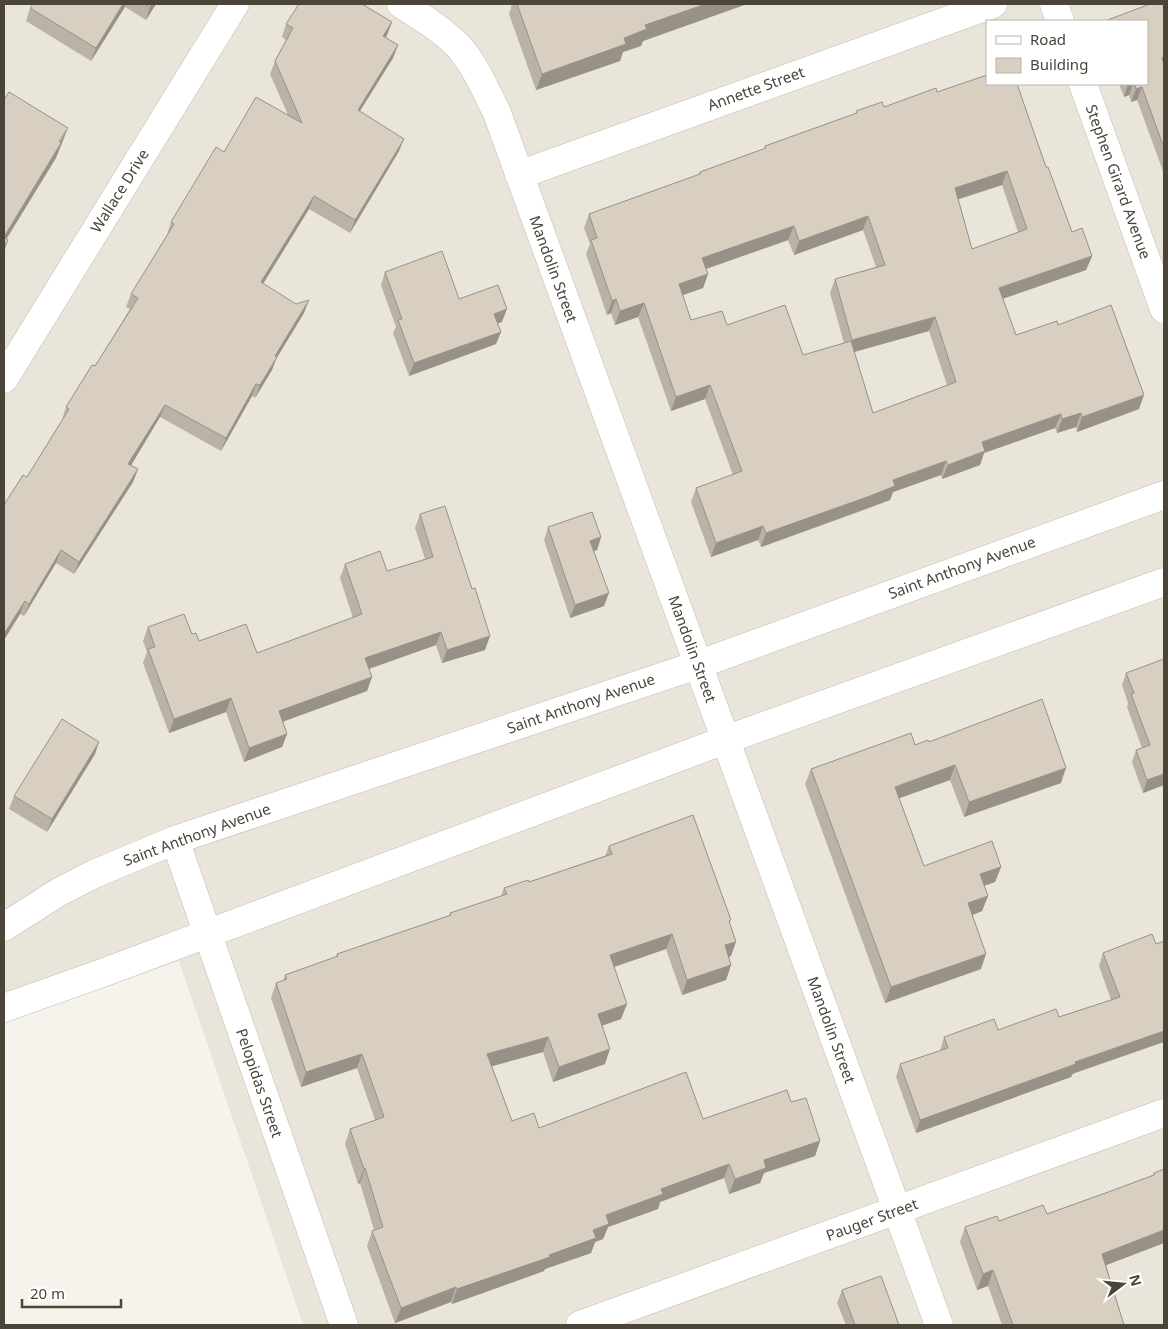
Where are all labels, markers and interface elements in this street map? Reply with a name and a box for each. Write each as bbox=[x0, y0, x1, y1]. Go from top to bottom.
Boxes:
legend bbox=[986, 20, 1148, 85]
text: Road bbox=[1030, 29, 1066, 49]
text: Building bbox=[1030, 54, 1088, 74]
street label: Annette Street bbox=[704, 61, 807, 115]
street label: Stephen Girard Avenue bbox=[1082, 102, 1156, 262]
street label: Wallace Drive bbox=[86, 145, 153, 236]
street label: Mandolin Street bbox=[525, 212, 583, 325]
street label: Saint Anthony Avenue bbox=[885, 531, 1038, 603]
street label: Mandolin Street bbox=[664, 592, 722, 705]
street label: Saint Anthony Avenue bbox=[504, 668, 657, 738]
street label: Saint Anthony Avenue bbox=[120, 798, 273, 870]
street label: Mandolin Street bbox=[803, 973, 861, 1086]
street label: Pelopidas Street bbox=[232, 1025, 288, 1140]
street label: Pauger Street bbox=[823, 1193, 921, 1245]
north arrow bbox=[1098, 1259, 1148, 1309]
text: N bbox=[1125, 1272, 1147, 1288]
scale bar bbox=[22, 1276, 121, 1308]
text: 20 m bbox=[30, 1283, 65, 1303]

